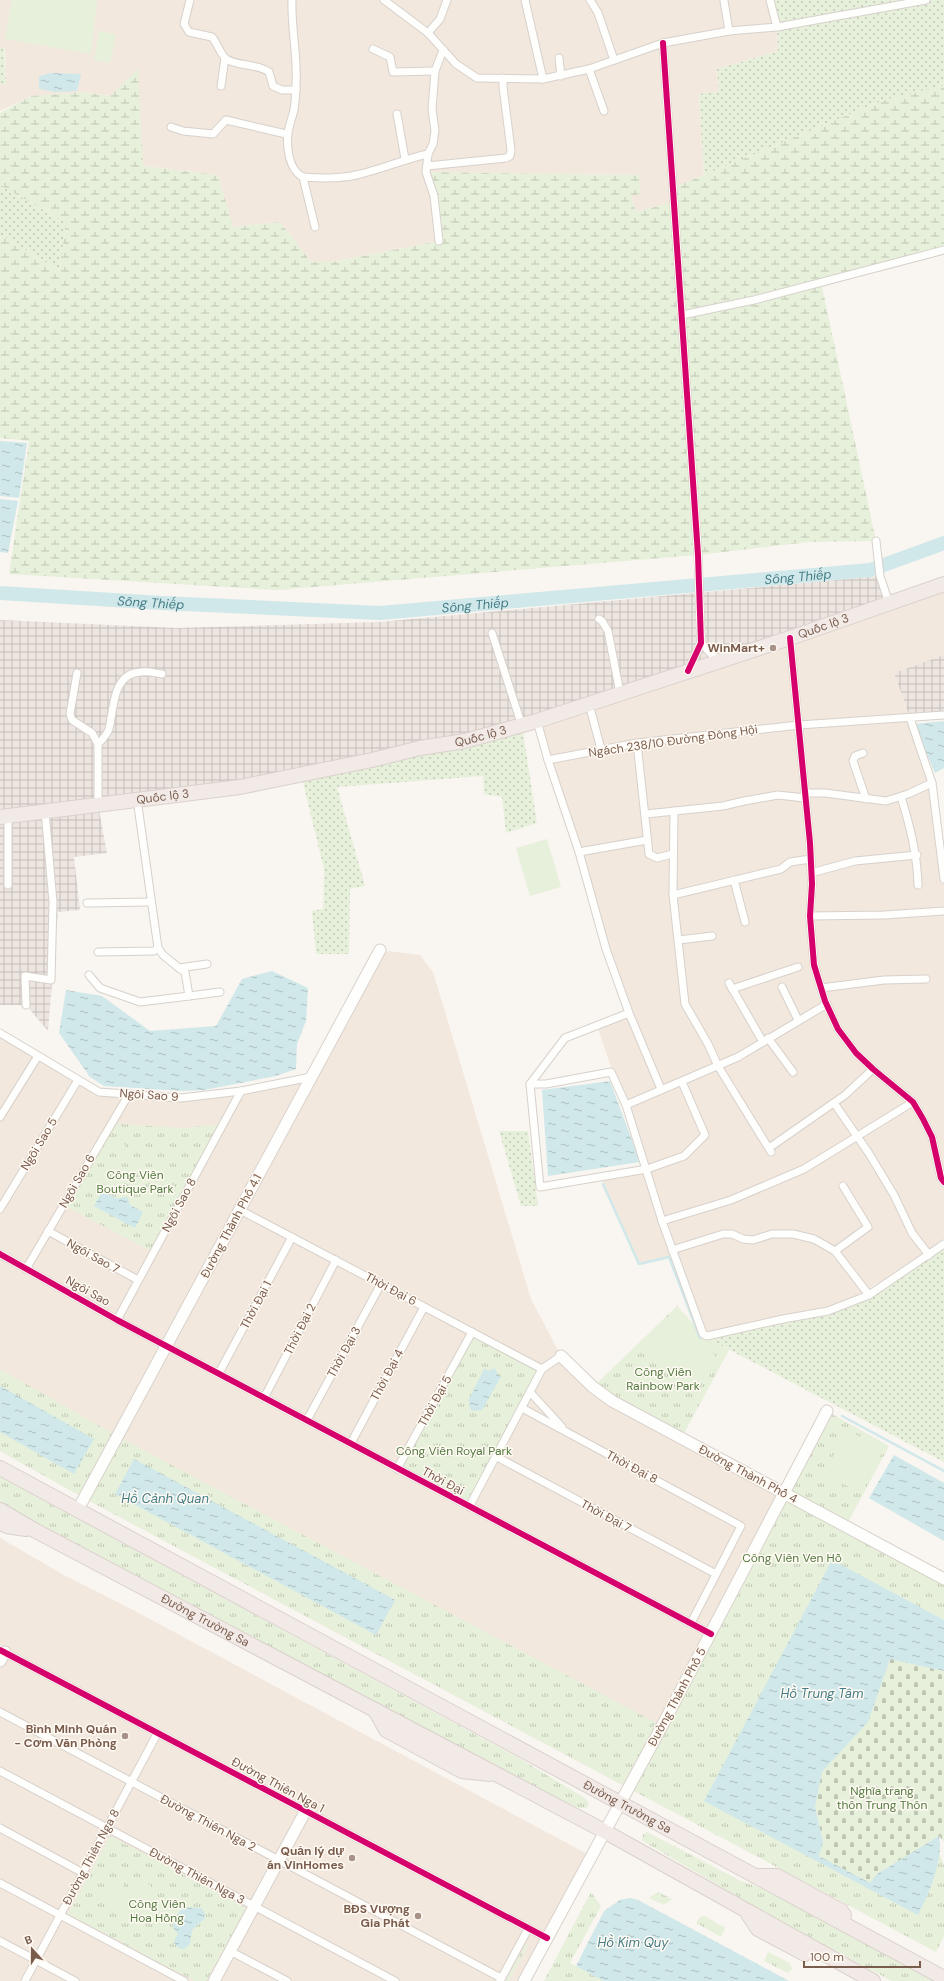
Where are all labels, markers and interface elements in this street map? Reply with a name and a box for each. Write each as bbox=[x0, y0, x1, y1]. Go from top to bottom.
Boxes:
water label: Sông Thiếp bbox=[764, 565, 832, 588]
water label: Sông Thiếp bbox=[117, 592, 185, 613]
water label: Sông Thiếp bbox=[441, 593, 509, 616]
street label: Quốc lộ 3 bbox=[796, 610, 851, 643]
place label: WinMart+ bbox=[707, 640, 765, 656]
marker: WinMart+ bbox=[768, 643, 778, 653]
street label: Ngách 238/10 Đường Đông Hội bbox=[587, 721, 759, 761]
street label: Quốc lộ 3 bbox=[454, 722, 508, 750]
street label: Quốc lộ 3 bbox=[135, 785, 190, 808]
street label: Ngôi Sao 9 bbox=[119, 1085, 179, 1105]
street label: Ngôi Sao 5 bbox=[17, 1115, 61, 1173]
street label: Ngôi Sao 6 bbox=[55, 1151, 99, 1211]
park label: Công Viên Boutique Park bbox=[97, 1167, 173, 1197]
street label: Đường Thành Phố 4.1 bbox=[197, 1171, 265, 1281]
street label: Ngôi Sao 8 bbox=[158, 1175, 200, 1235]
street label: Ngôi Sao 7 bbox=[64, 1235, 122, 1277]
street label: Thời Đại 6 bbox=[362, 1269, 420, 1309]
street label: Ngôi Sao bbox=[63, 1272, 113, 1310]
street label: Thời Đại 1 bbox=[237, 1278, 275, 1332]
street label: Thời Đại 2 bbox=[280, 1300, 320, 1357]
street label: Thời Đại 3 bbox=[323, 1324, 365, 1380]
street label: Thời Đại 4 bbox=[367, 1346, 407, 1404]
park label: Công Viên Rainbow Park bbox=[626, 1364, 700, 1394]
street label: Thời Đại 5 bbox=[414, 1373, 456, 1429]
street label: Đường Thành Phố 4 bbox=[696, 1441, 800, 1507]
park label: Công Viên Royal Park bbox=[396, 1443, 512, 1459]
street label: Thời Đại 8 bbox=[603, 1447, 661, 1487]
street label: Thời Đại bbox=[419, 1463, 467, 1499]
water label: Hồ Cảnh Quan bbox=[121, 1490, 209, 1507]
street label: Thời Đại 7 bbox=[578, 1496, 634, 1536]
park label: Công Viên Ven Hồ bbox=[742, 1550, 842, 1566]
street label: Đường Trường Sa bbox=[158, 1590, 252, 1650]
street label: Đường Thành Phố 5 bbox=[644, 1645, 710, 1749]
water label: Hồ Trung Tâm bbox=[781, 1685, 863, 1702]
place label: Bình Minh Quán - Cơm Văn Phòng bbox=[14, 1721, 117, 1751]
marker: Bình Minh Quán - Cơm Văn Phòng bbox=[120, 1731, 130, 1741]
street label: Đường Thiên Nga 1 bbox=[229, 1754, 327, 1816]
street label: Đường Trường Sa bbox=[580, 1777, 674, 1837]
park label: Nghĩa trang thôn Trung Thôn bbox=[837, 1783, 927, 1813]
street label: Đường Thiên Nga 2 bbox=[157, 1791, 259, 1855]
street label: Đường Thiên Nga 8 bbox=[59, 1806, 123, 1908]
place label: Quản lý dự án VinHomes bbox=[267, 1843, 344, 1873]
street label: Đường Thiên Nga 3 bbox=[146, 1844, 248, 1908]
marker: Quản lý dự án VinHomes bbox=[347, 1853, 357, 1863]
park label: Công Viên Hoa Hồng bbox=[128, 1896, 186, 1926]
place label: BĐS Vượng Gia Phát bbox=[343, 1901, 410, 1931]
marker: BĐS Vượng Gia Phát bbox=[413, 1911, 423, 1921]
north arrow bbox=[12, 1929, 52, 1969]
text: B bbox=[23, 1932, 34, 1947]
water label: Hồ Kim Quy bbox=[597, 1934, 669, 1951]
scale bar bbox=[804, 1943, 920, 1969]
text: 100 m bbox=[810, 1949, 844, 1965]

